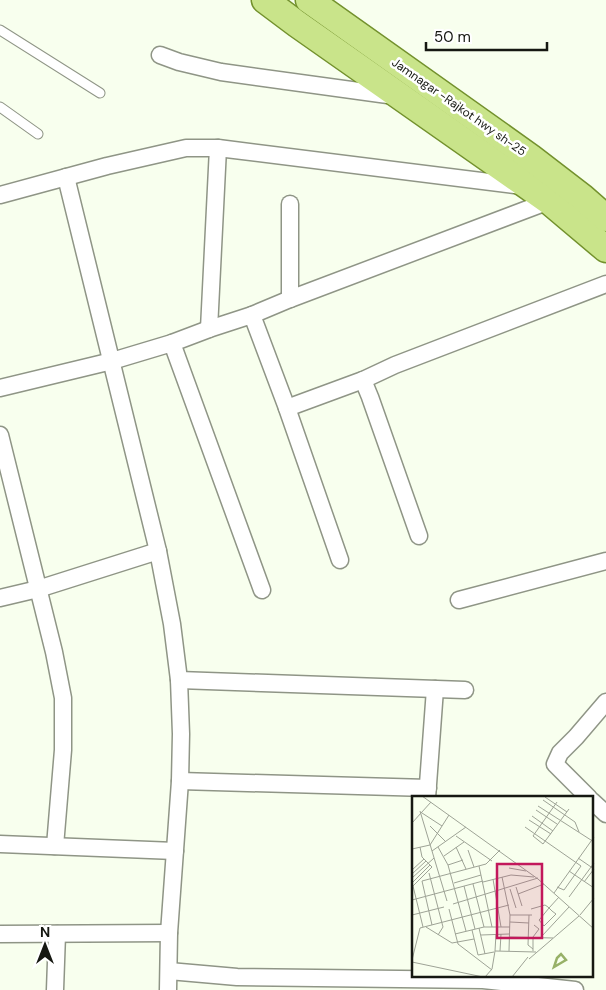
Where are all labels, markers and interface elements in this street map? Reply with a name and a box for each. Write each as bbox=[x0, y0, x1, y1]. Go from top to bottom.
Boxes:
scale bar bbox=[426, 20, 547, 52]
text: 50 m bbox=[434, 27, 471, 47]
street label: Jamnagar -Rajkot hwy sh-25 bbox=[389, 54, 529, 160]
inset map bbox=[412, 796, 594, 978]
north arrow bbox=[20, 920, 70, 970]
text: N bbox=[40, 923, 50, 941]

